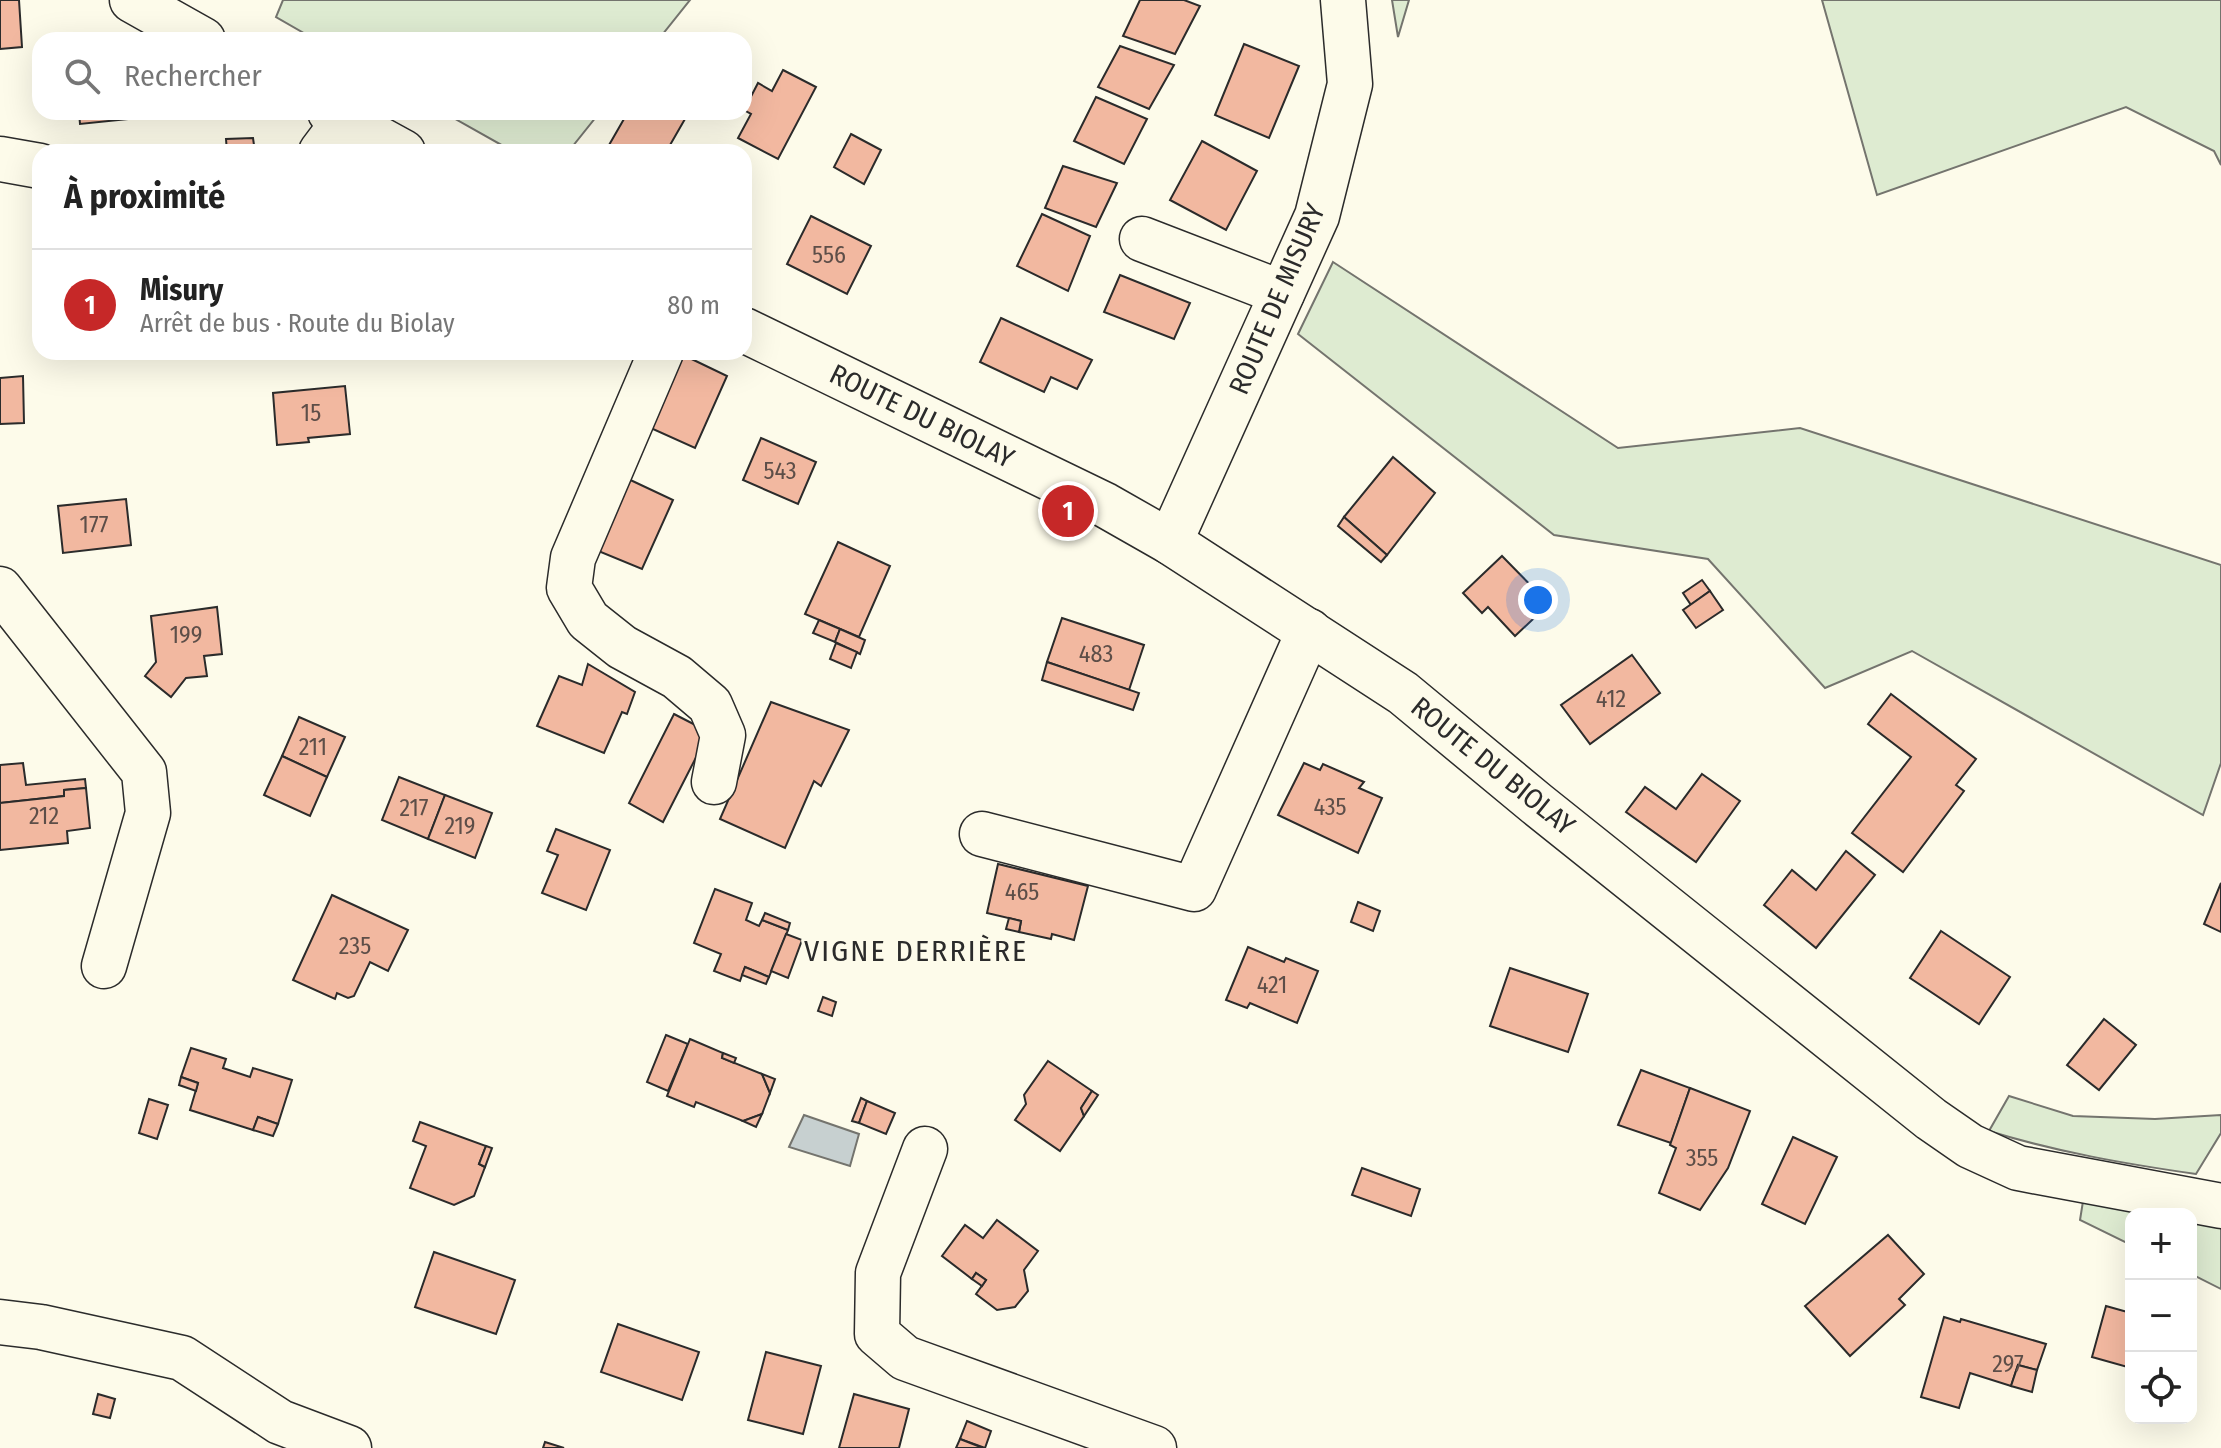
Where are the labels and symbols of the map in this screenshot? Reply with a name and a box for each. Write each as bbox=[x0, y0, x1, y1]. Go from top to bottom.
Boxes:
street label: ROUTE DE MISURY bbox=[1222, 199, 1332, 399]
house number: 556 bbox=[812, 241, 846, 269]
street label: ROUTE DU BIOLAY bbox=[824, 357, 1020, 475]
house number: 15 bbox=[301, 399, 321, 427]
house number: 543 bbox=[763, 457, 797, 485]
pin: 1 bbox=[1042, 481, 1094, 541]
house number: 177 bbox=[80, 511, 109, 539]
your location bbox=[1518, 580, 1558, 620]
house number: 199 bbox=[170, 621, 202, 649]
house number: 483 bbox=[1079, 640, 1113, 668]
house number: 412 bbox=[1596, 685, 1626, 713]
street label: ROUTE DU BIOLAY bbox=[1405, 690, 1582, 842]
house number: 211 bbox=[299, 733, 327, 761]
house number: 435 bbox=[1313, 793, 1347, 821]
house number: 217 bbox=[399, 794, 429, 822]
house number: 212 bbox=[29, 802, 59, 830]
house number: 219 bbox=[444, 812, 476, 840]
house number: 465 bbox=[1005, 878, 1039, 906]
house number: 235 bbox=[339, 932, 371, 960]
district label: VIGNE DERRIÈRE bbox=[804, 933, 1028, 969]
house number: 421 bbox=[1257, 971, 1287, 999]
house number: 355 bbox=[1686, 1144, 1718, 1172]
house number: 297 bbox=[1992, 1350, 2024, 1378]

